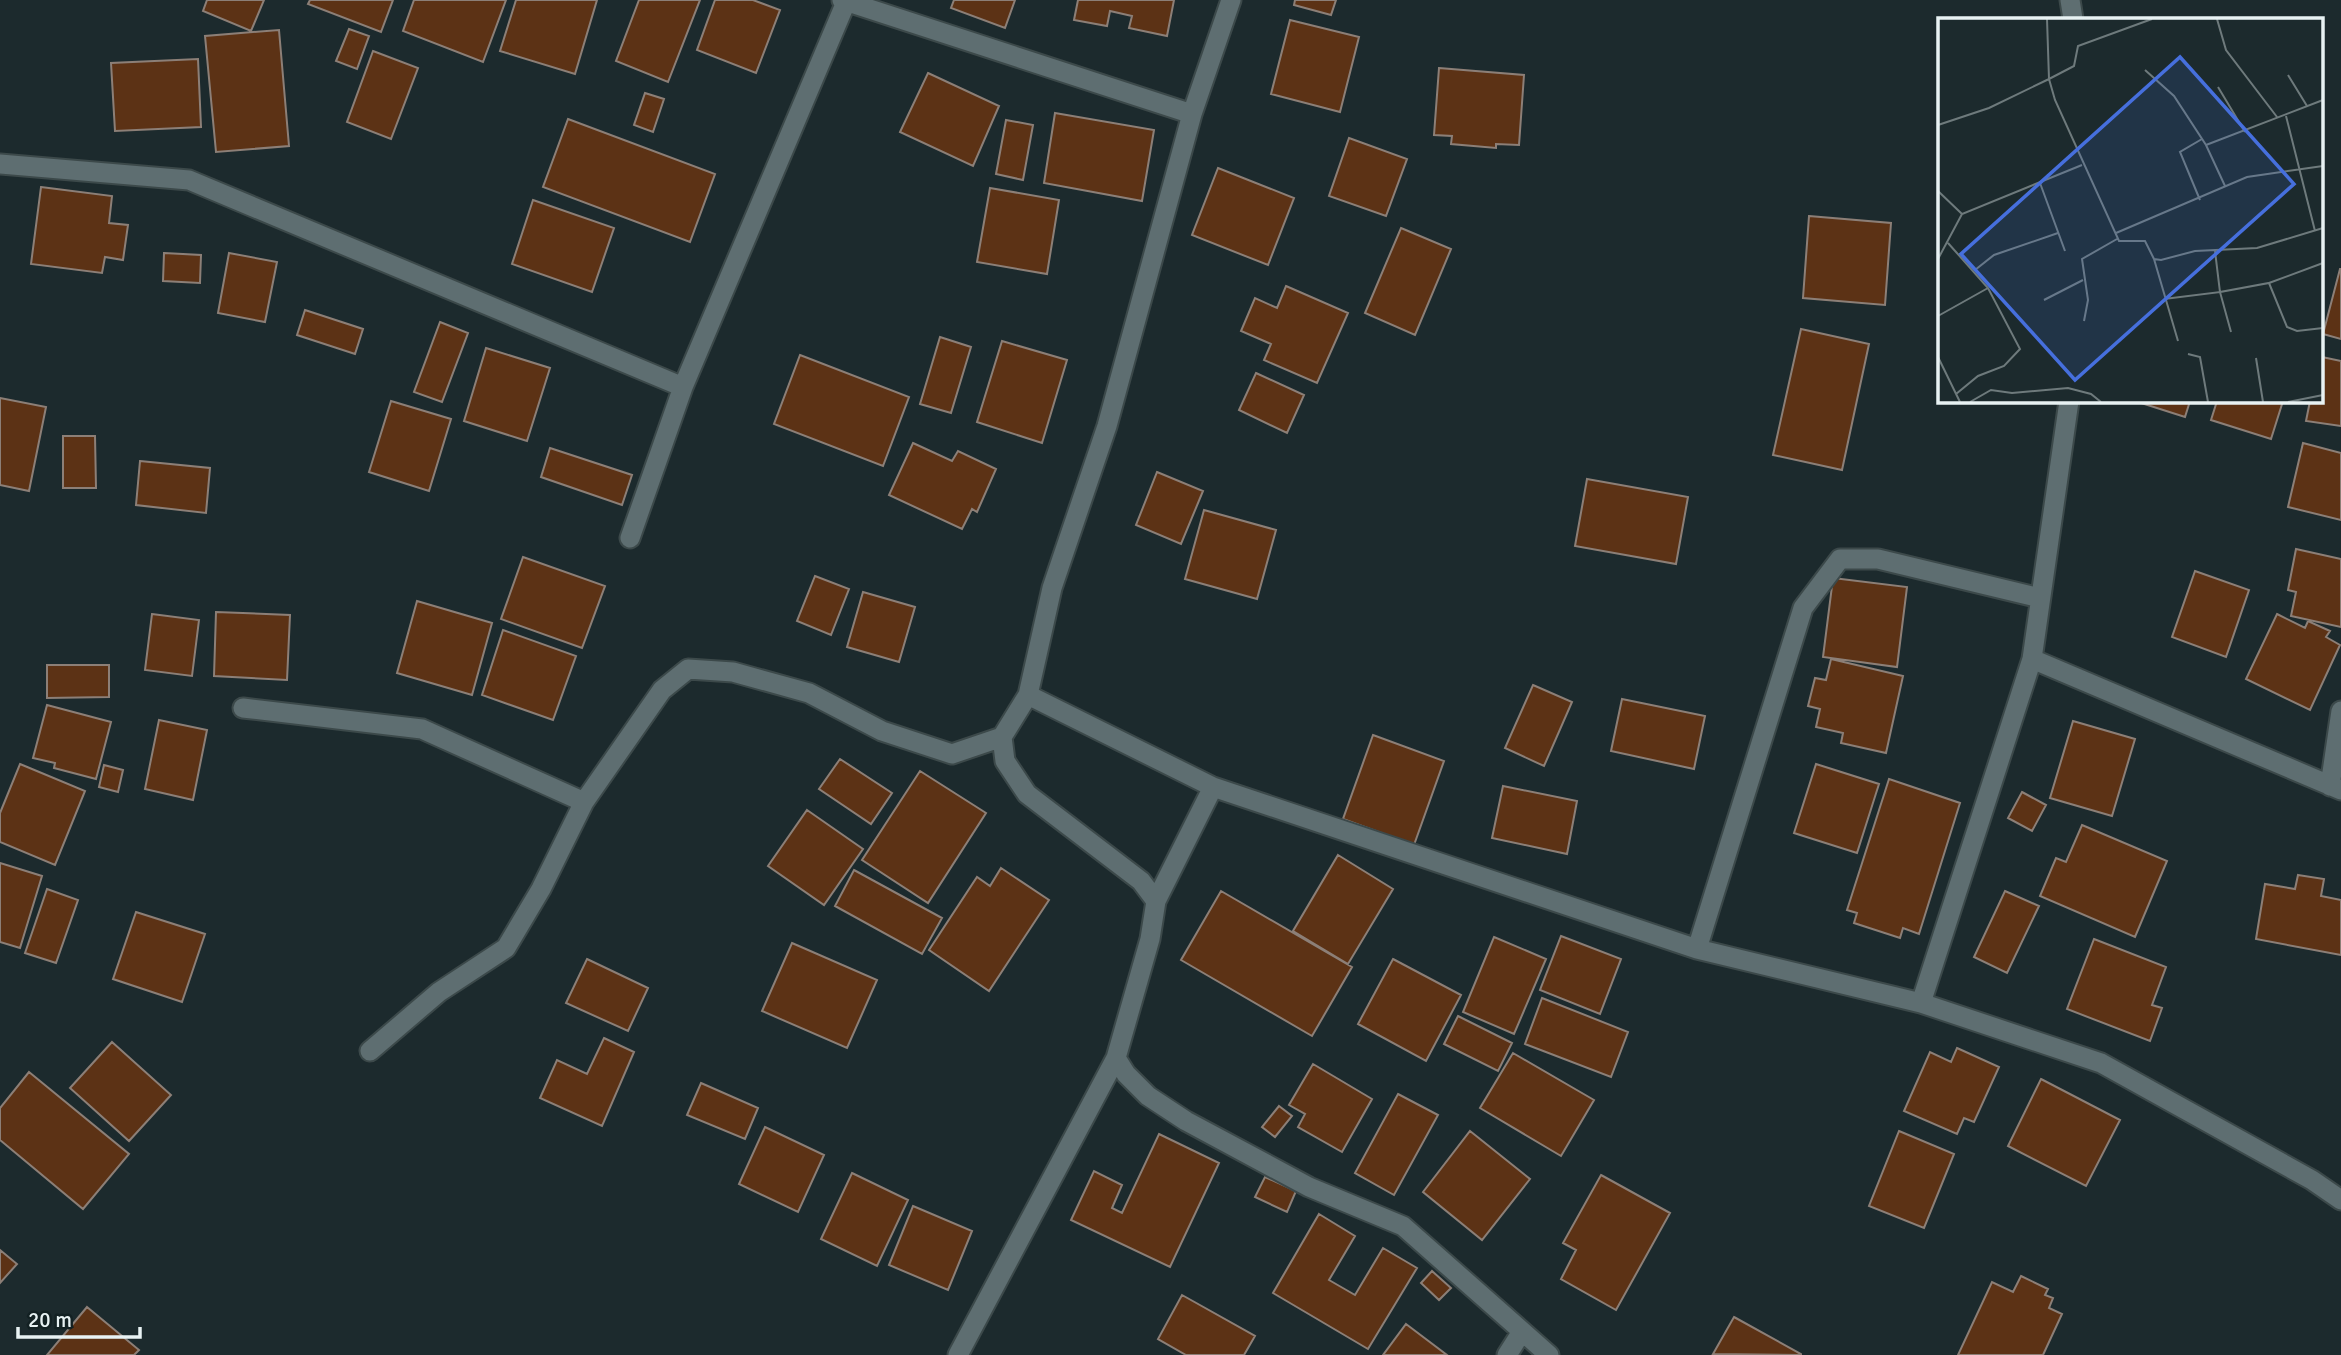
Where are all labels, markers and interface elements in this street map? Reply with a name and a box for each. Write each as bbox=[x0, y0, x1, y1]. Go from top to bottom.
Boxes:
inset map bbox=[1938, 18, 2324, 402]
scale bar bbox=[18, 1296, 140, 1340]
text: 20 m bbox=[28, 1307, 72, 1333]

